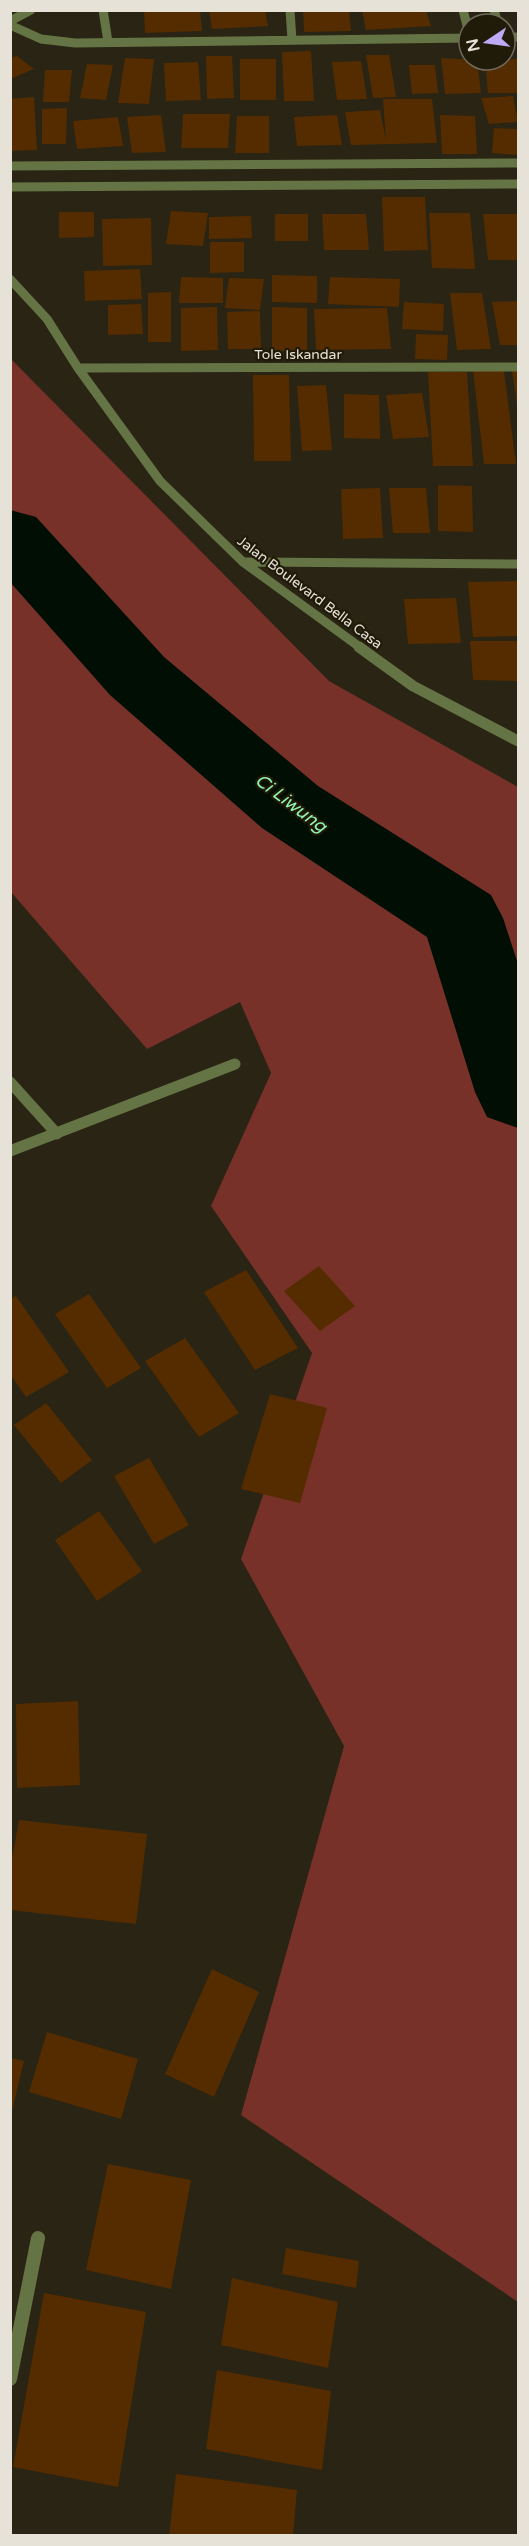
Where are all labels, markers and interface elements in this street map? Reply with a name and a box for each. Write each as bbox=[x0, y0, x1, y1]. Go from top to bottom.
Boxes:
north arrow bbox=[457, 12, 517, 72]
text: N bbox=[462, 37, 485, 54]
street label: Tole Iskandar bbox=[254, 346, 342, 363]
street label: Jalan Boulevard Bella Casa bbox=[234, 532, 385, 652]
water label: Ci Liwung bbox=[251, 769, 332, 838]

